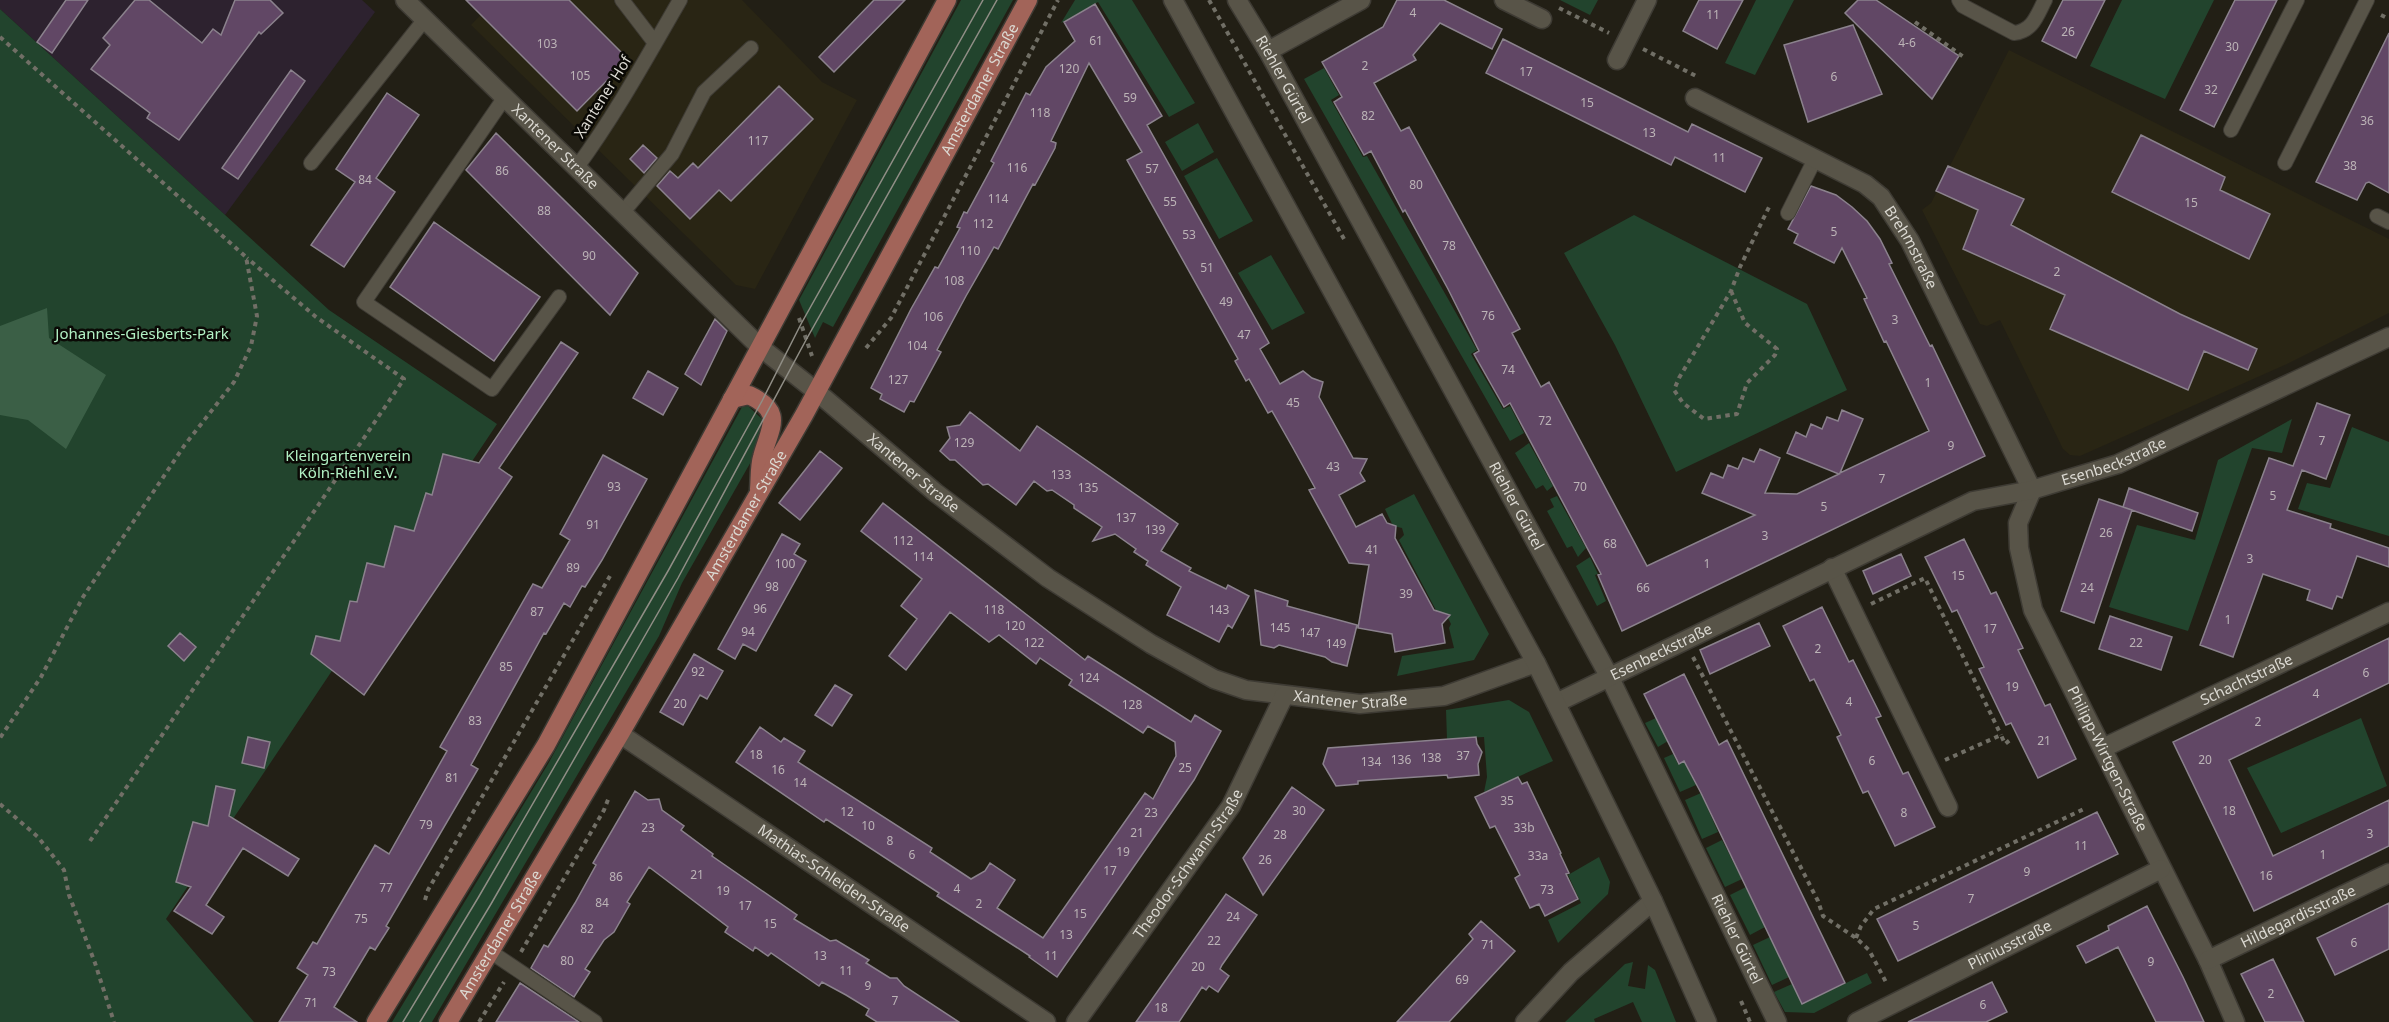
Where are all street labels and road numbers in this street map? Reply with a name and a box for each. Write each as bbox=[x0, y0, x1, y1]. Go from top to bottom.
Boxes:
street label: Amsterdamer Straße bbox=[935, 19, 1023, 158]
street label: Riehler Gürtel bbox=[1252, 31, 1317, 127]
street label: Xantener Hof bbox=[569, 51, 636, 141]
street label: Xantener Straße bbox=[508, 99, 604, 193]
street label: Brehmstraße bbox=[1880, 202, 1943, 292]
street label: Xantener Straße bbox=[864, 428, 964, 516]
street label: Esenbeckstraße bbox=[2059, 432, 2169, 490]
street label: Amsterdamer Straße bbox=[700, 446, 791, 583]
street label: Riehler Gürtel bbox=[1485, 458, 1549, 553]
street label: Esenbeckstraße bbox=[1607, 618, 1715, 684]
street label: Schachtstraße bbox=[2197, 648, 2296, 709]
street label: Philipp-Wirtgen-Straße bbox=[2064, 682, 2153, 835]
street label: Xantener Straße bbox=[1293, 685, 1408, 713]
street label: Theodor-Schwann-Straße bbox=[1128, 785, 1247, 942]
street label: Mathias-Schleiden-Straße bbox=[754, 819, 914, 936]
street label: Amsterdamer Straße bbox=[453, 866, 546, 1002]
street label: Hildegardisstraße bbox=[2237, 880, 2358, 952]
street label: Riehler Gürtel bbox=[1707, 890, 1768, 987]
street label: Pliniusstraße bbox=[1964, 915, 2055, 974]

